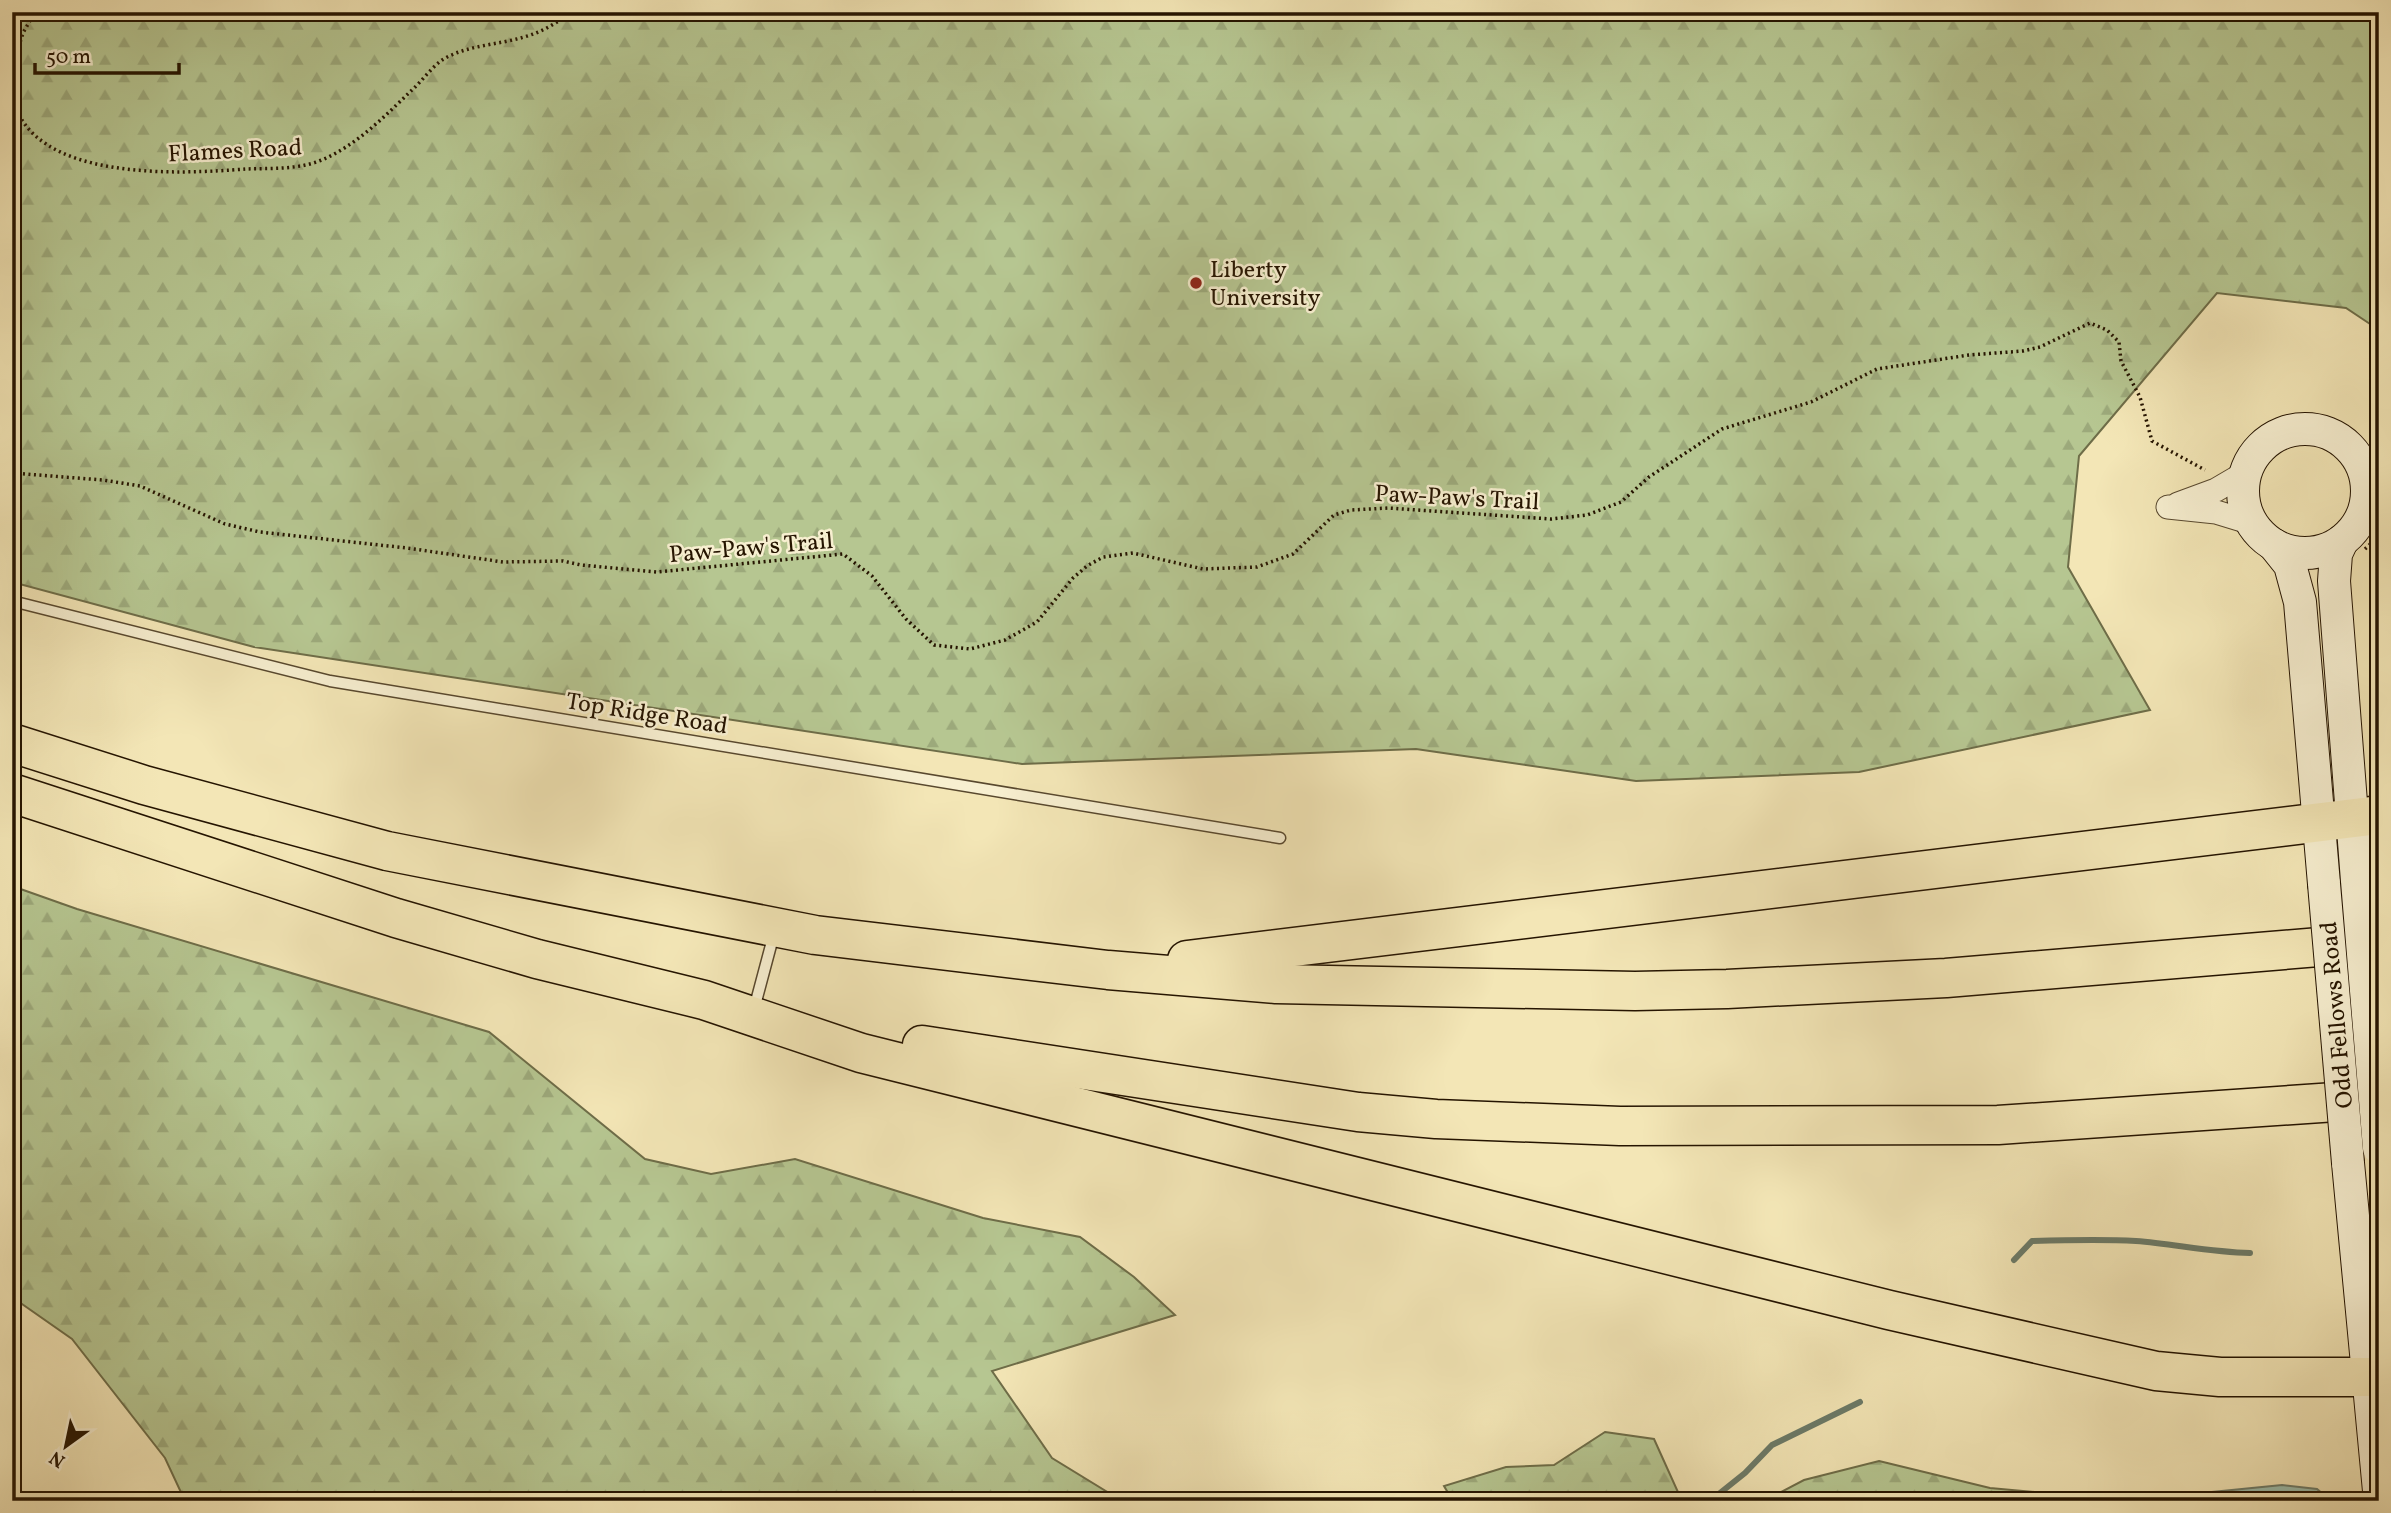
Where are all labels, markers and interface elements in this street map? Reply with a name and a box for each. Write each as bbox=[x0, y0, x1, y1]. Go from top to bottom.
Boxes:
scale bar bbox=[35, 32, 178, 76]
text: 50 m bbox=[46, 43, 91, 72]
street label: Flames Road bbox=[167, 132, 303, 172]
place label: Liberty University bbox=[1210, 254, 1321, 316]
marker: Liberty University bbox=[1188, 275, 1204, 291]
street label: Paw-Paw's Trail bbox=[1374, 478, 1540, 520]
street label: Paw-Paw's Trail bbox=[668, 525, 835, 573]
street label: Top Ridge Road bbox=[563, 685, 730, 745]
street label: Odd Fellows Road bbox=[2313, 920, 2363, 1110]
north arrow bbox=[32, 1412, 102, 1482]
text: N bbox=[45, 1444, 71, 1473]

